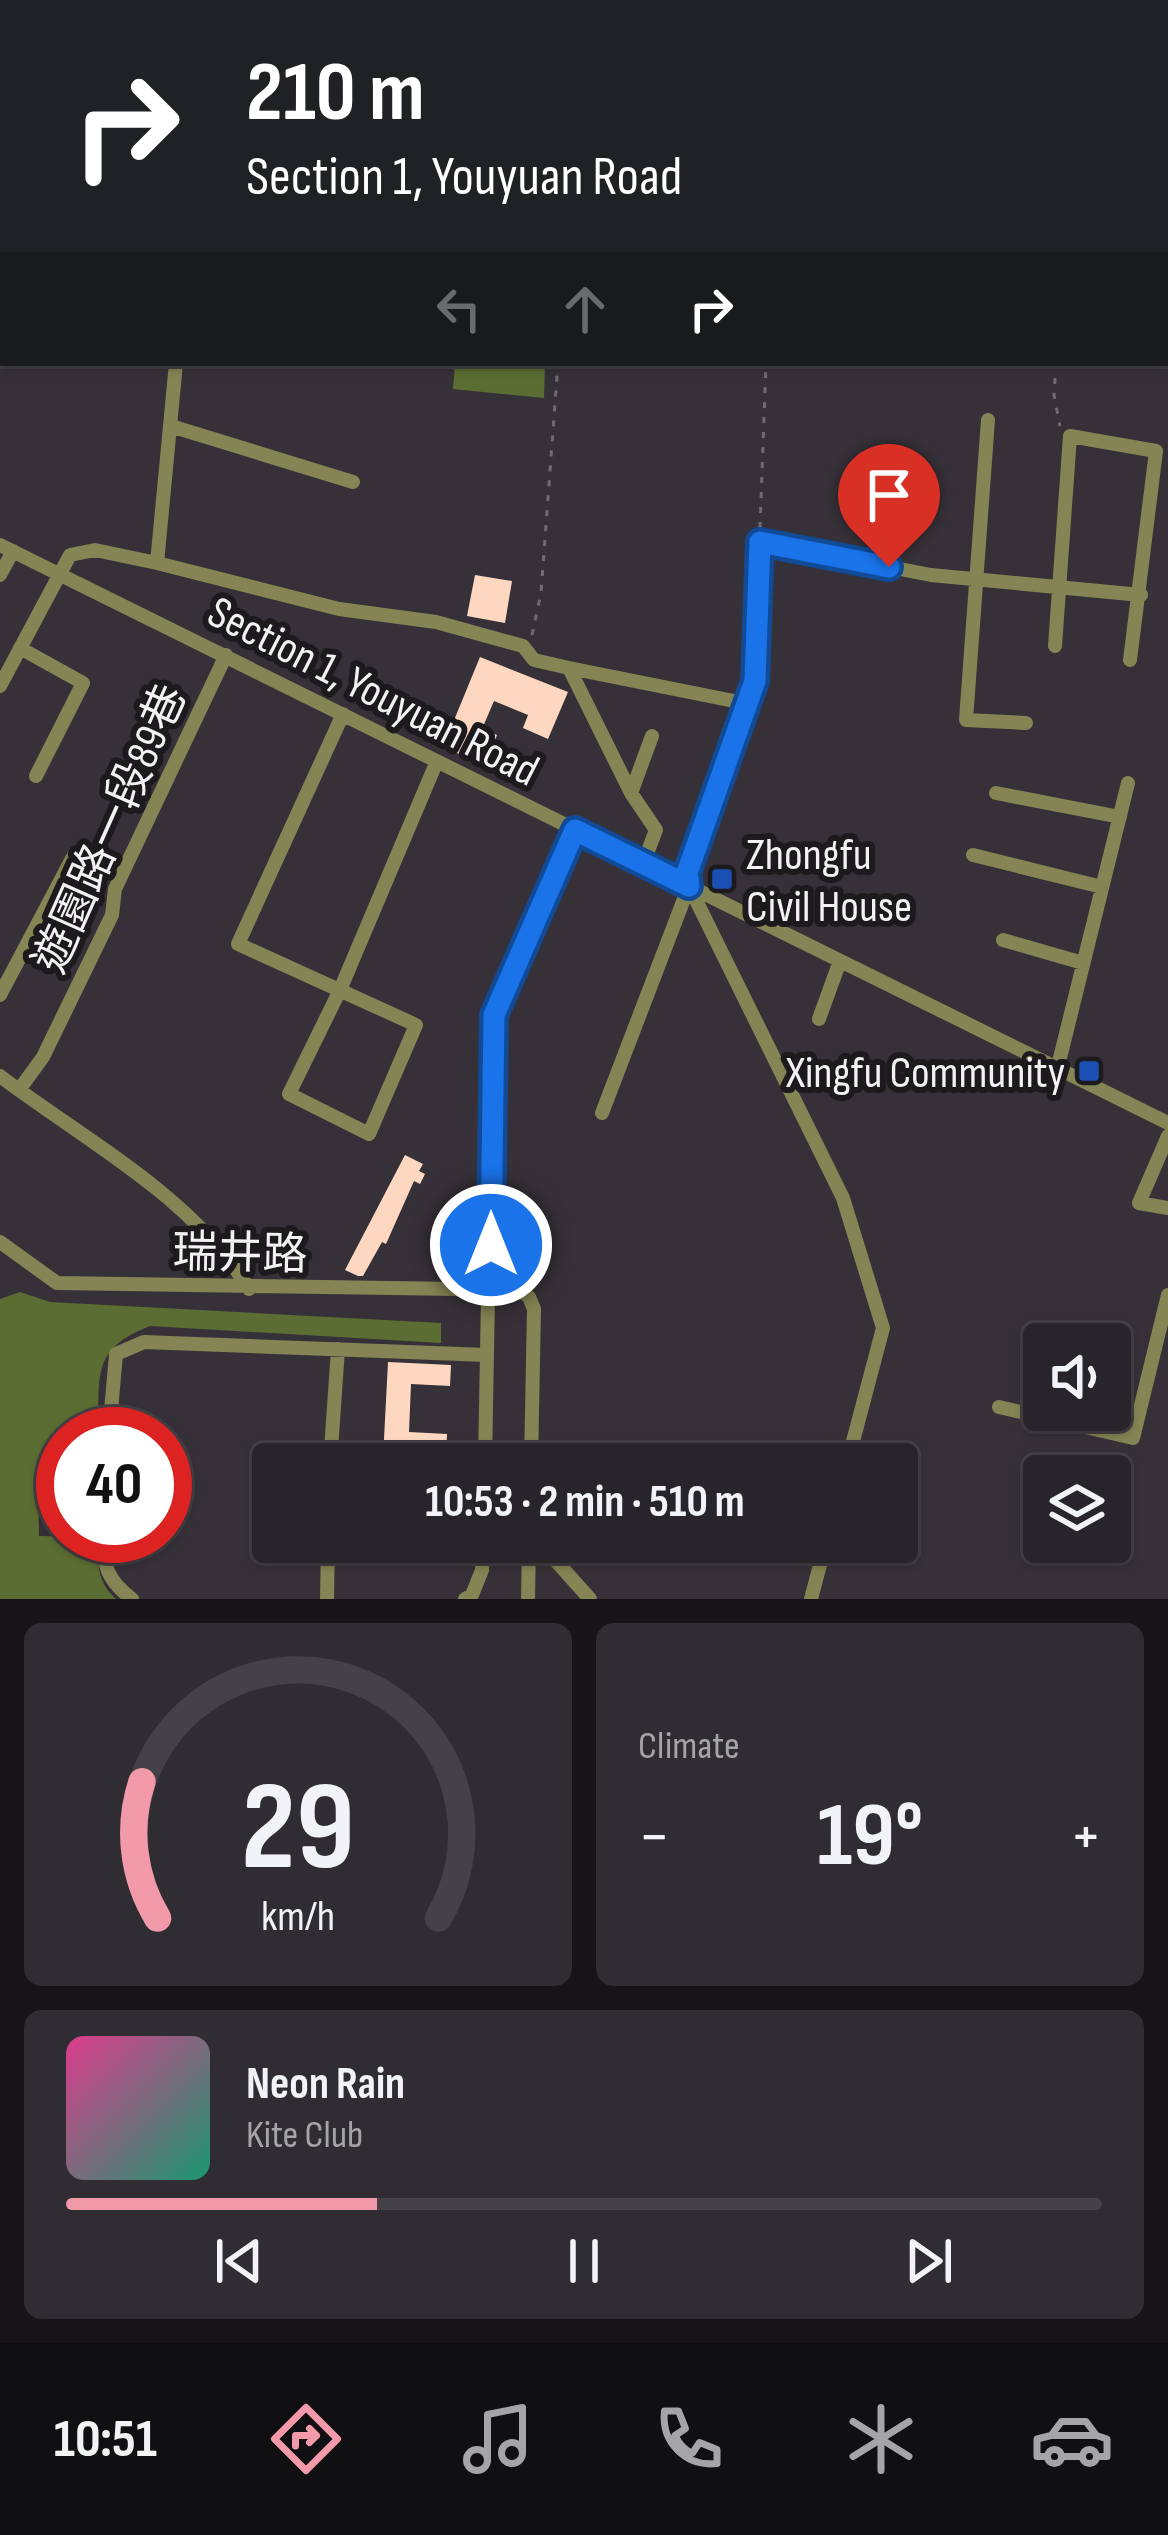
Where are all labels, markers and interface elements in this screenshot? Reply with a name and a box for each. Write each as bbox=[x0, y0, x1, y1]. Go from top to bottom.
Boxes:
text: 210 m bbox=[246, 43, 425, 144]
icon: right bbox=[48, 48, 204, 204]
text: Section 1, Youyuan Road bbox=[246, 145, 682, 210]
icon: left bbox=[426, 276, 492, 342]
icon: ahead bbox=[552, 276, 618, 342]
icon: right bbox=[678, 276, 744, 342]
pin bbox=[838, 444, 940, 567]
icon: arrive bbox=[856, 462, 922, 528]
street label: Section 1, Youyuan Road bbox=[198, 585, 547, 799]
street label: 遊園路一段89巷 bbox=[23, 676, 199, 982]
place label: Zhongfu Civil House bbox=[746, 828, 912, 935]
marker: Zhongfu Civil House bbox=[709, 866, 735, 892]
place label: Xingfu Community bbox=[785, 1046, 1065, 1101]
marker: Xingfu Community bbox=[1076, 1058, 1102, 1084]
position arrow bbox=[428, 1182, 554, 1308]
street label: 瑞井路 bbox=[172, 1226, 308, 1283]
map controls bbox=[1023, 1323, 1131, 1563]
button: sound bbox=[1023, 1323, 1131, 1431]
speed limit sign: 40 bbox=[36, 1407, 192, 1563]
button: layers bbox=[1023, 1455, 1131, 1563]
text: 10:53 · 2 min · 510 m bbox=[425, 1475, 745, 1530]
text: Climate bbox=[638, 1723, 740, 1770]
text: 29 bbox=[241, 1755, 355, 1904]
text: 19° bbox=[817, 1783, 923, 1891]
text: − bbox=[638, 1798, 670, 1877]
text: + bbox=[1070, 1798, 1102, 1877]
text: km/h bbox=[261, 1890, 335, 1942]
text: Neon Rain bbox=[246, 2057, 405, 2112]
text: Kite Club bbox=[246, 2112, 363, 2159]
icon: previous bbox=[206, 2228, 272, 2294]
icon: pause bbox=[551, 2228, 617, 2294]
icon: next bbox=[896, 2228, 962, 2294]
icon: directions bbox=[264, 2397, 348, 2481]
icon: music bbox=[456, 2397, 540, 2481]
icon: phone bbox=[647, 2397, 731, 2481]
icon: climate bbox=[839, 2397, 923, 2481]
icon: car bbox=[1030, 2397, 1114, 2481]
text: 10:51 bbox=[54, 2407, 157, 2472]

